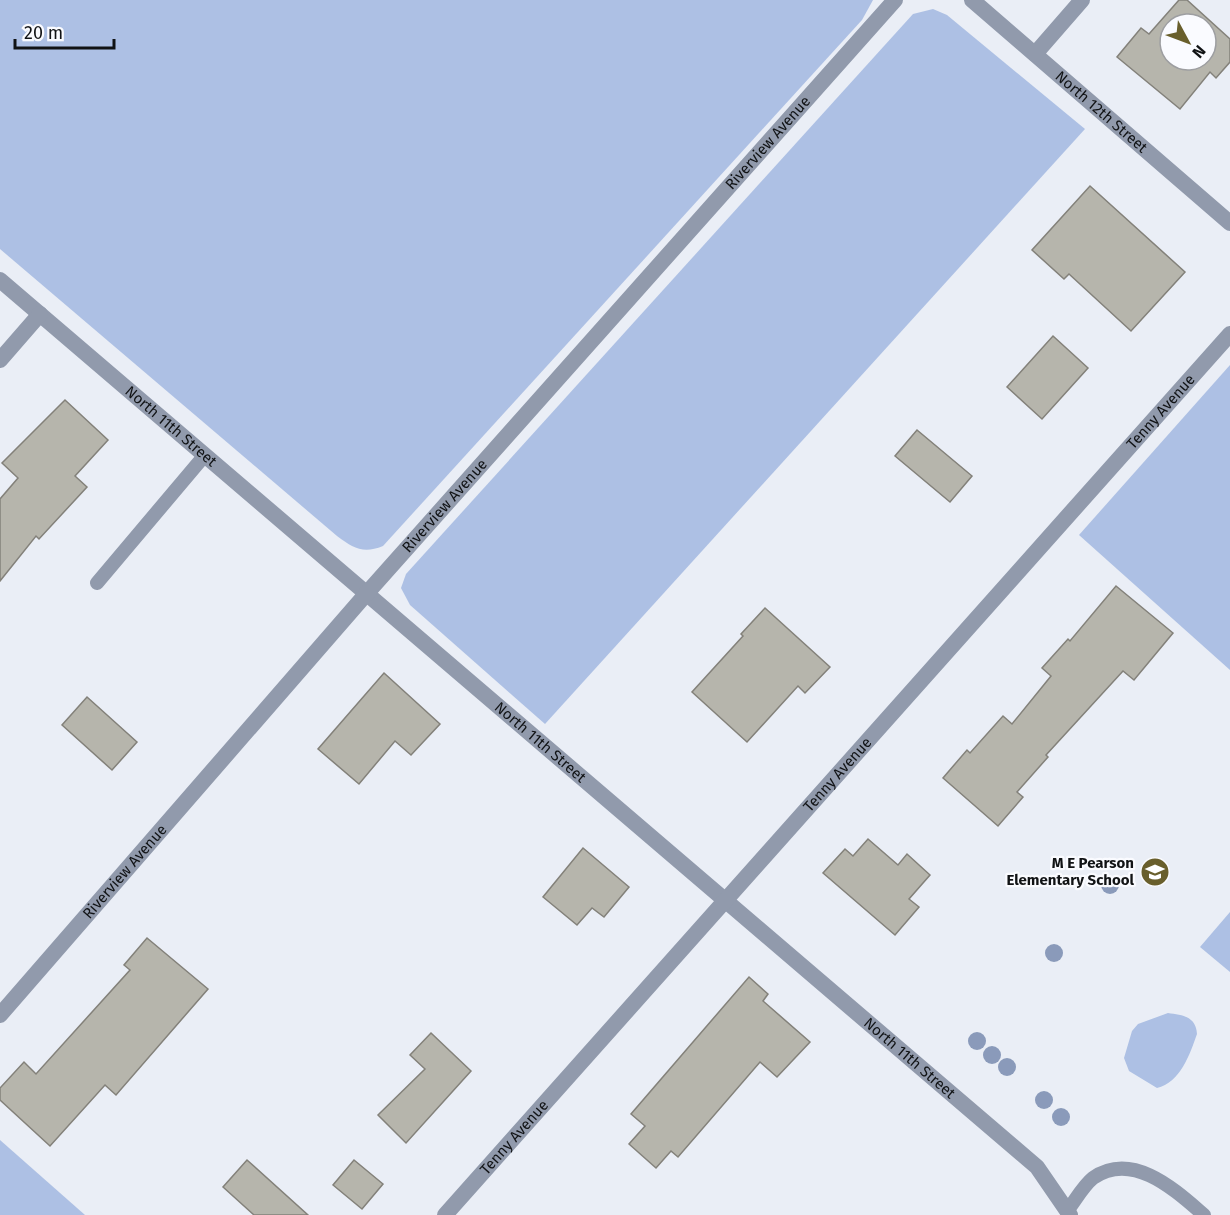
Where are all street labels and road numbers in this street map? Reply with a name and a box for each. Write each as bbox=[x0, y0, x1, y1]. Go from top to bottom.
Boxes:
street label: North 12th Street bbox=[1052, 67, 1152, 157]
street label: Riverview Avenue bbox=[722, 92, 814, 193]
street label: Tenny Avenue bbox=[1123, 371, 1199, 453]
street label: North 11th Street bbox=[122, 382, 221, 471]
street label: Riverview Avenue bbox=[398, 455, 491, 556]
street label: North 11th Street bbox=[491, 698, 590, 787]
street label: Tenny Avenue bbox=[800, 733, 875, 816]
street label: Riverview Avenue bbox=[79, 821, 171, 922]
street label: North 11th Street bbox=[860, 1014, 960, 1103]
street label: Tenny Avenue bbox=[476, 1096, 552, 1178]

